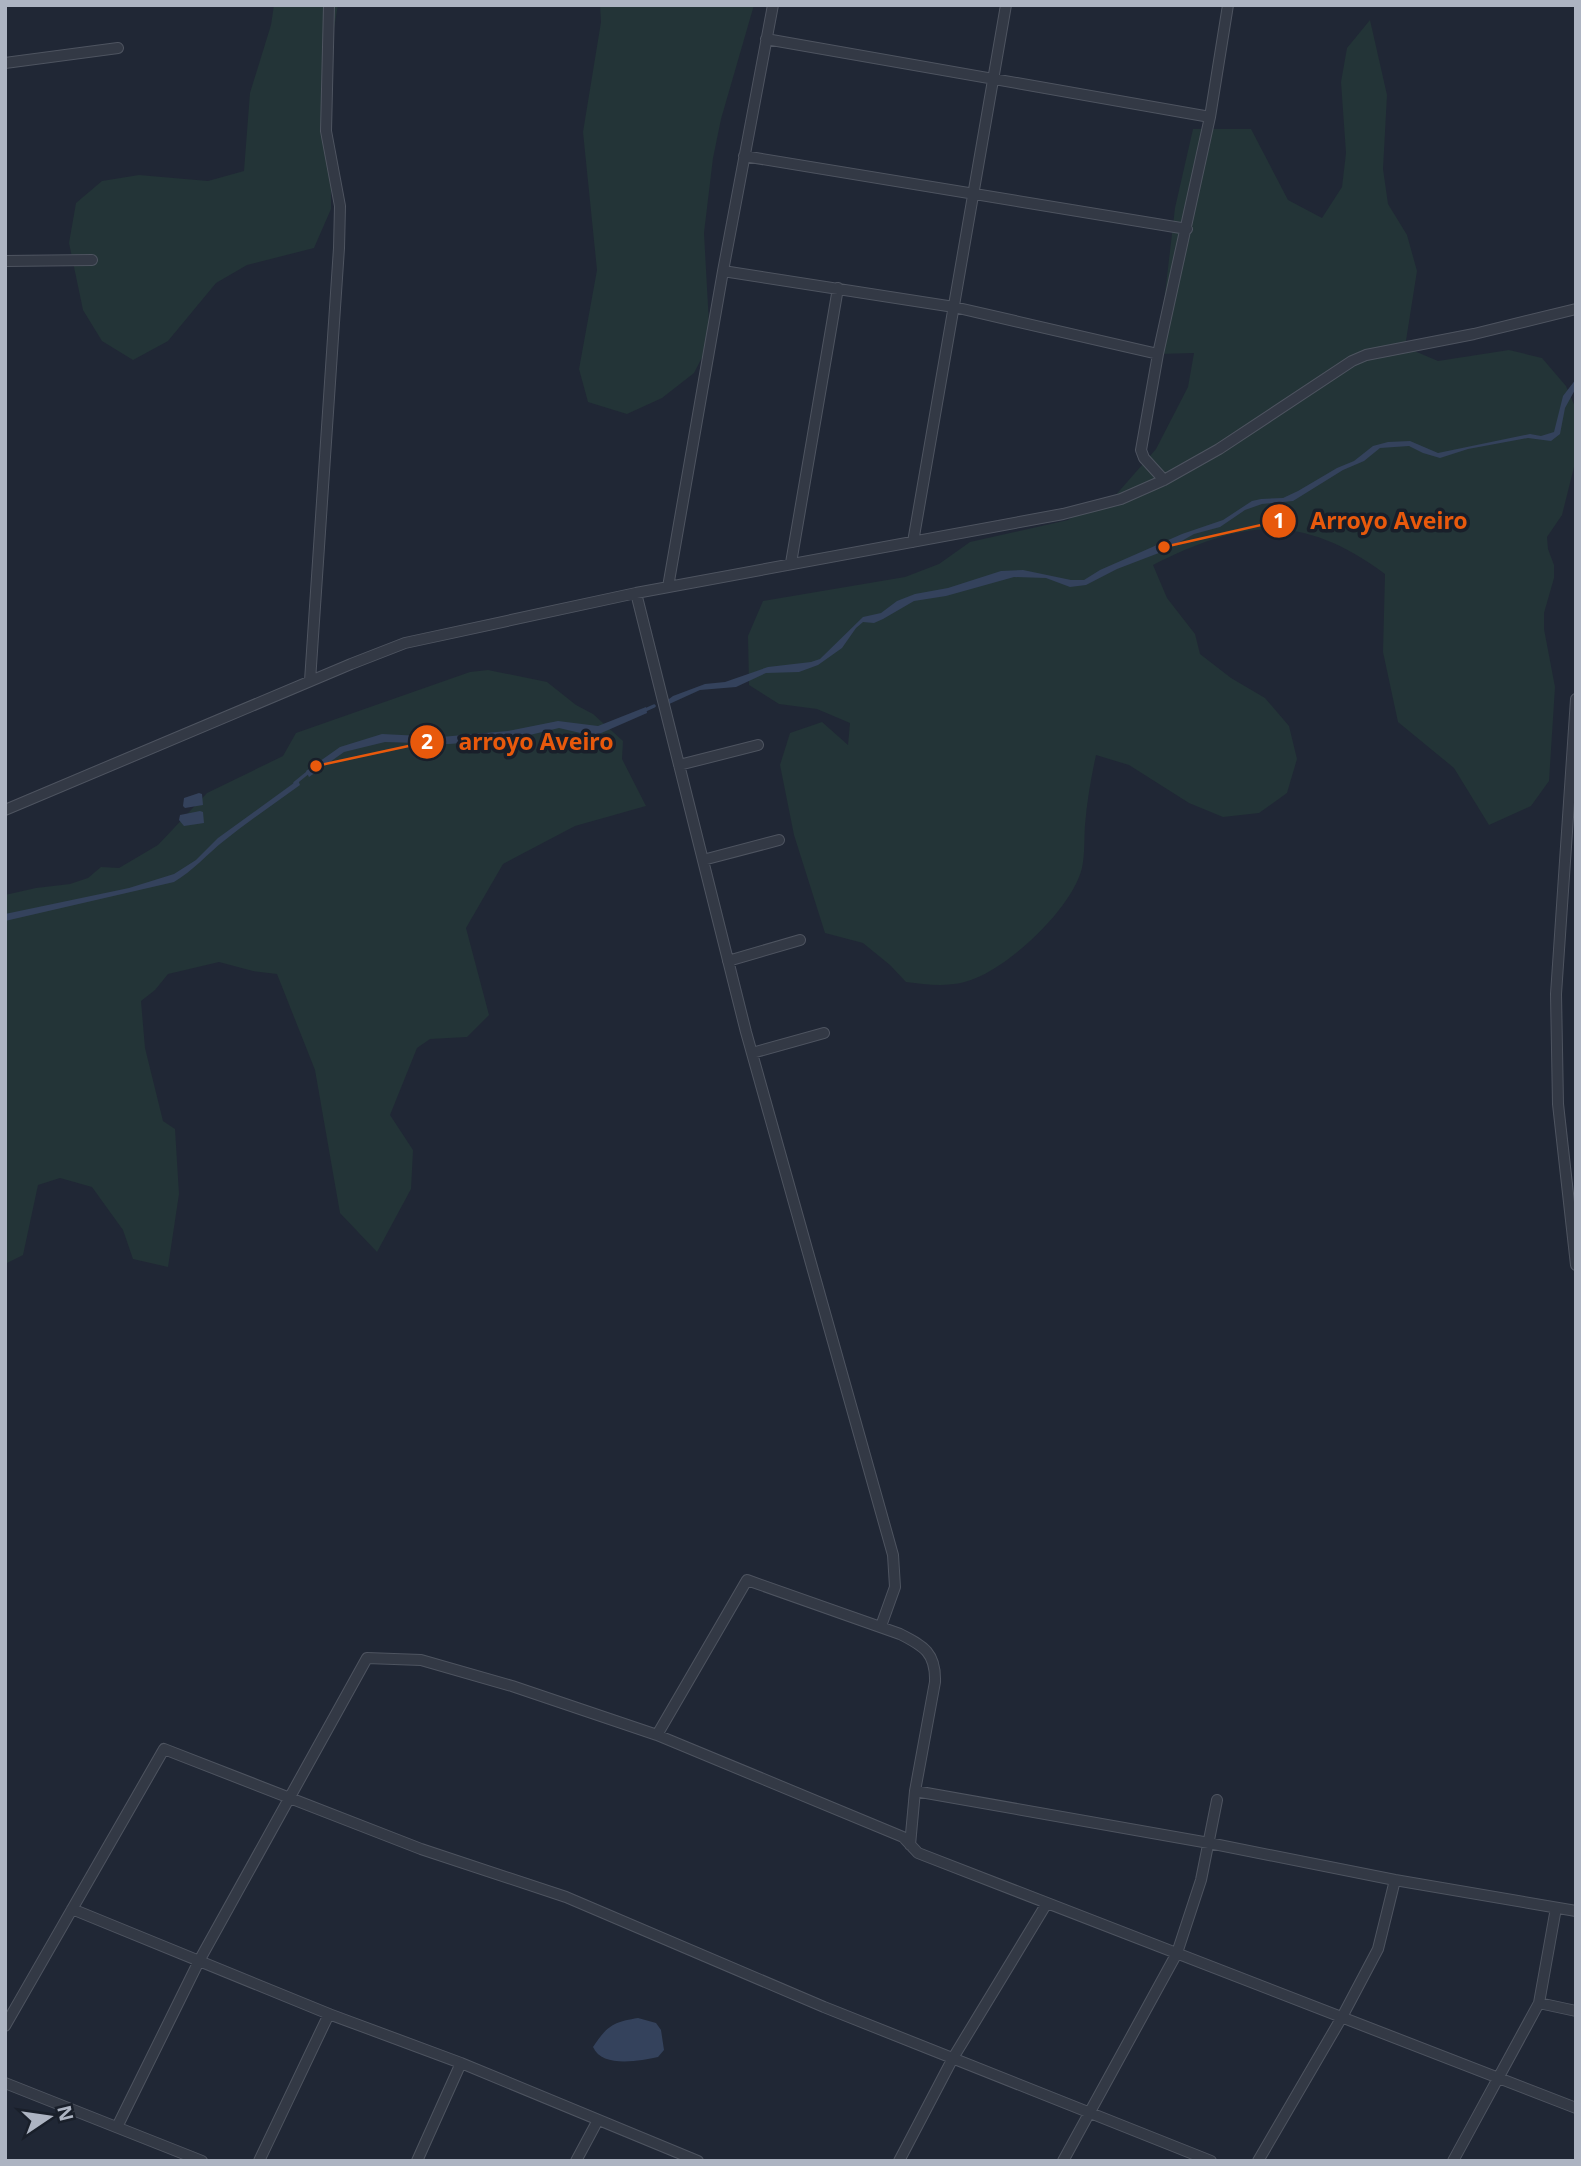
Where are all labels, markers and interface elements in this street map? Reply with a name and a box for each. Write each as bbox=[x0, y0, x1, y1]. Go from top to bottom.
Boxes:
callout: Arroyo Aveiro bbox=[1261, 499, 1482, 543]
text: Arroyo Aveiro bbox=[1310, 504, 1468, 536]
text: 1 bbox=[1273, 506, 1285, 534]
callout: arroyo Aveiro bbox=[410, 720, 628, 764]
text: arroyo Aveiro bbox=[458, 725, 614, 757]
text: 2 bbox=[421, 727, 433, 755]
north arrow bbox=[14, 2082, 84, 2152]
text: N bbox=[51, 2103, 80, 2124]

